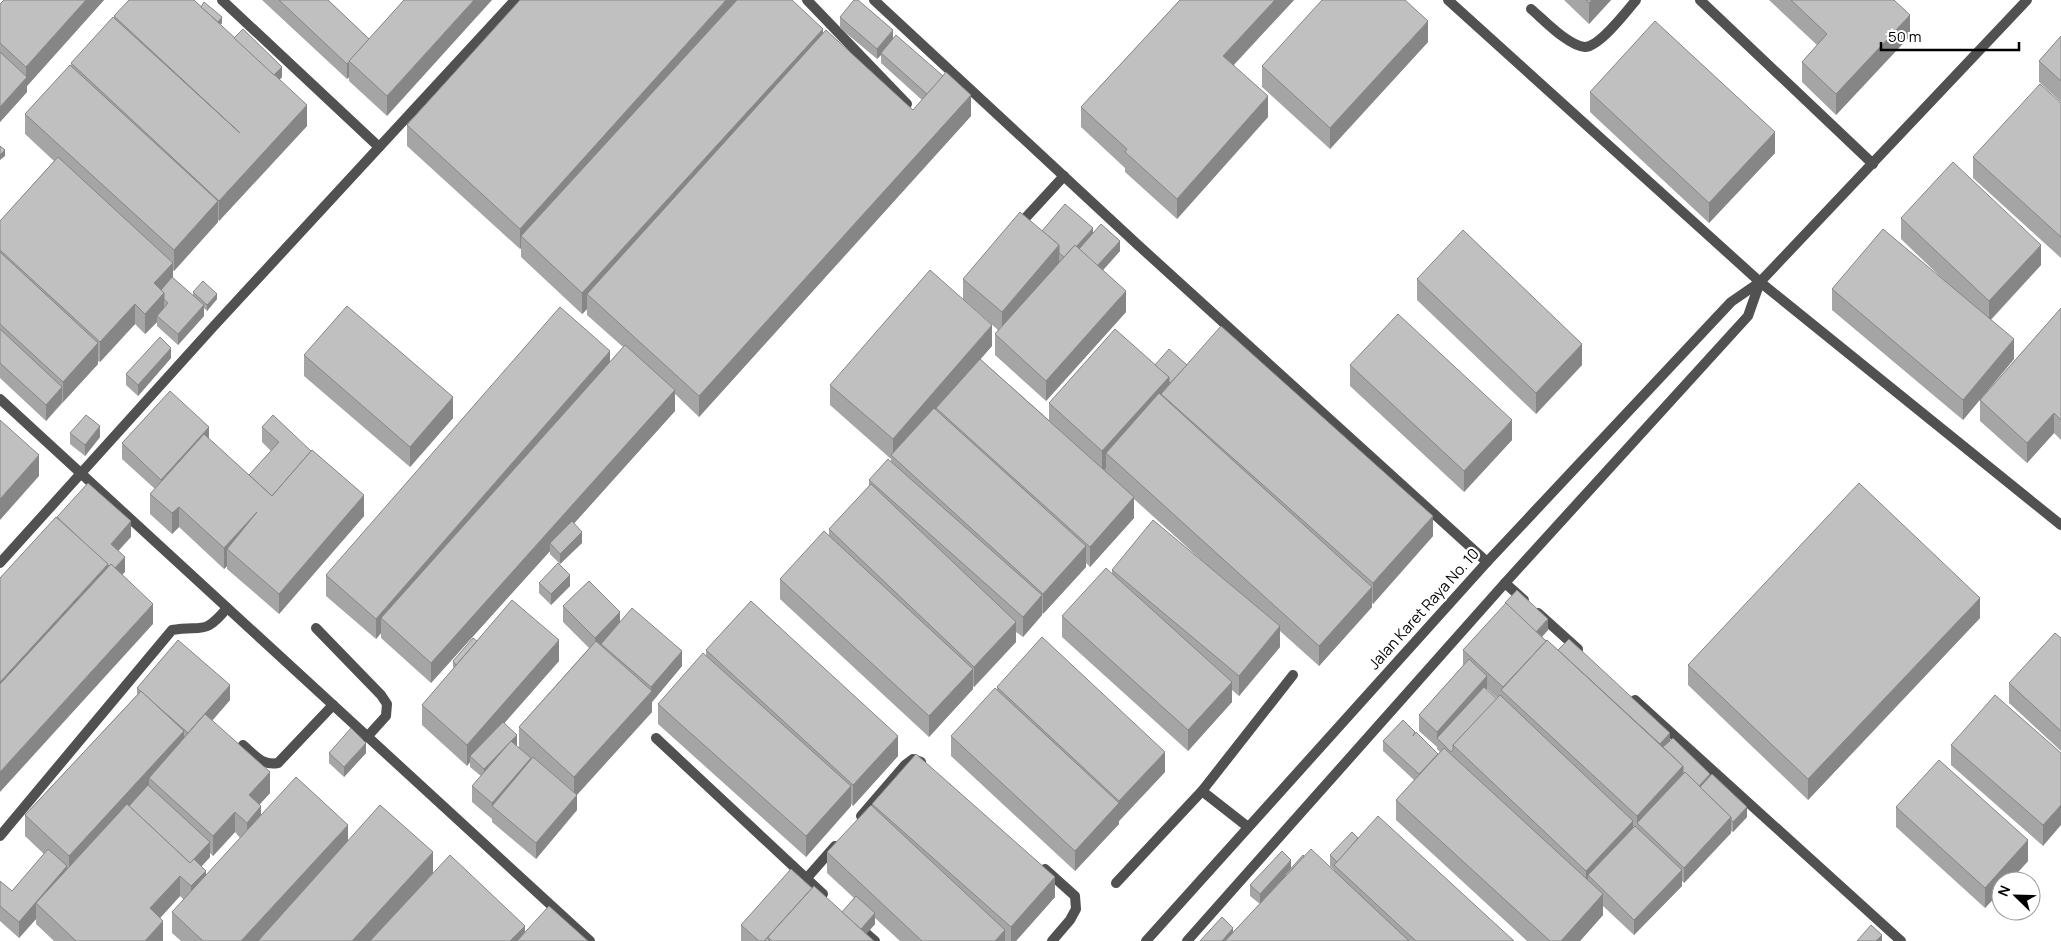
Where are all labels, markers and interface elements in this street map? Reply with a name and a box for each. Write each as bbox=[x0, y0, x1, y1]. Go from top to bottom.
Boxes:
scale bar bbox=[1881, 20, 2018, 52]
text: 50 m bbox=[1888, 26, 1922, 47]
street label: Jalan Karet Raya No. 10 bbox=[1364, 544, 1484, 674]
north arrow bbox=[1991, 871, 2041, 921]
text: N bbox=[1993, 882, 2014, 899]

